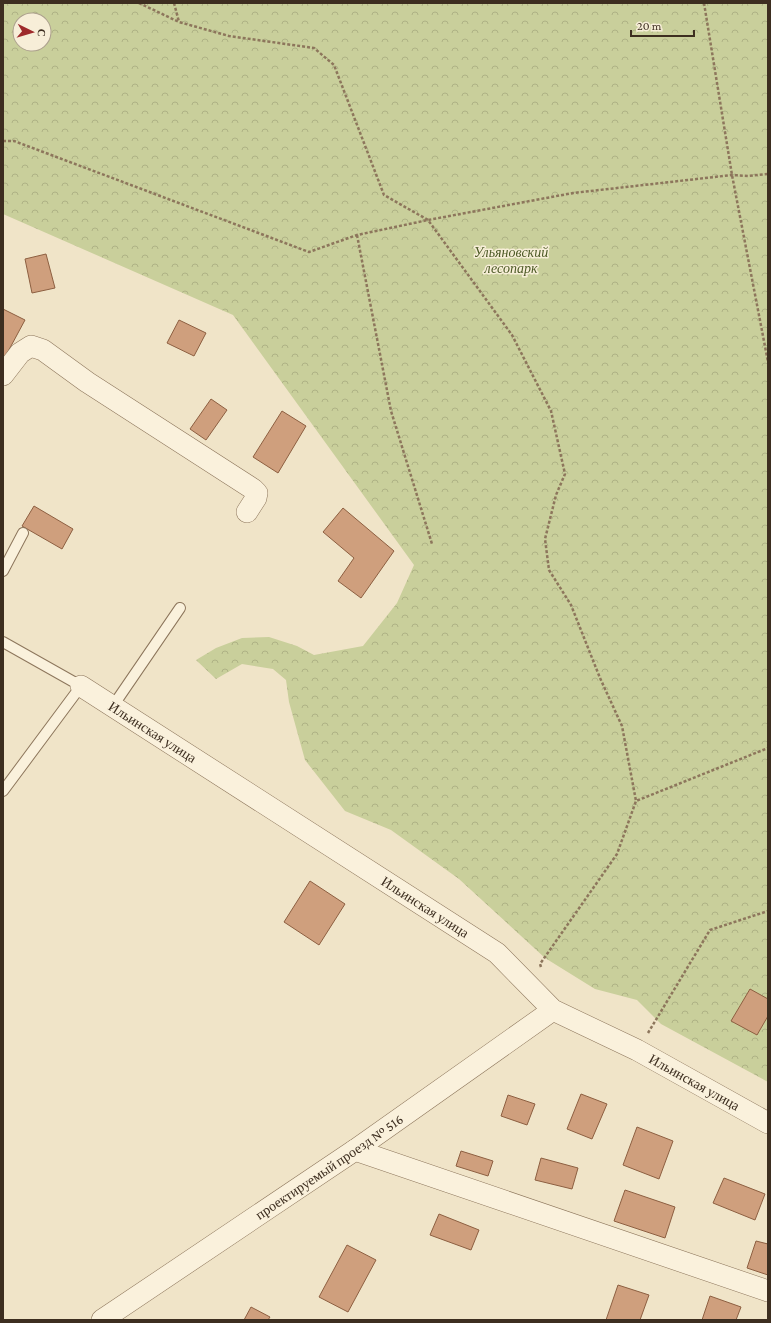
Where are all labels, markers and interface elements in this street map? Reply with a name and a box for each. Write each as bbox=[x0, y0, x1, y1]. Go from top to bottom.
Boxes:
north arrow bbox=[12, 12, 52, 52]
scale bar bbox=[631, 12, 694, 38]
text: 20 m bbox=[637, 19, 662, 33]
text: С bbox=[36, 28, 48, 37]
park label: Ульяновский лесопарк bbox=[474, 244, 548, 276]
street label: Ильинская улица bbox=[106, 698, 200, 766]
street label: Ильинская улица bbox=[378, 873, 473, 941]
street label: Ильинская улица bbox=[646, 1050, 743, 1114]
street label: проектируемый проезд № 516 bbox=[252, 1111, 406, 1223]

